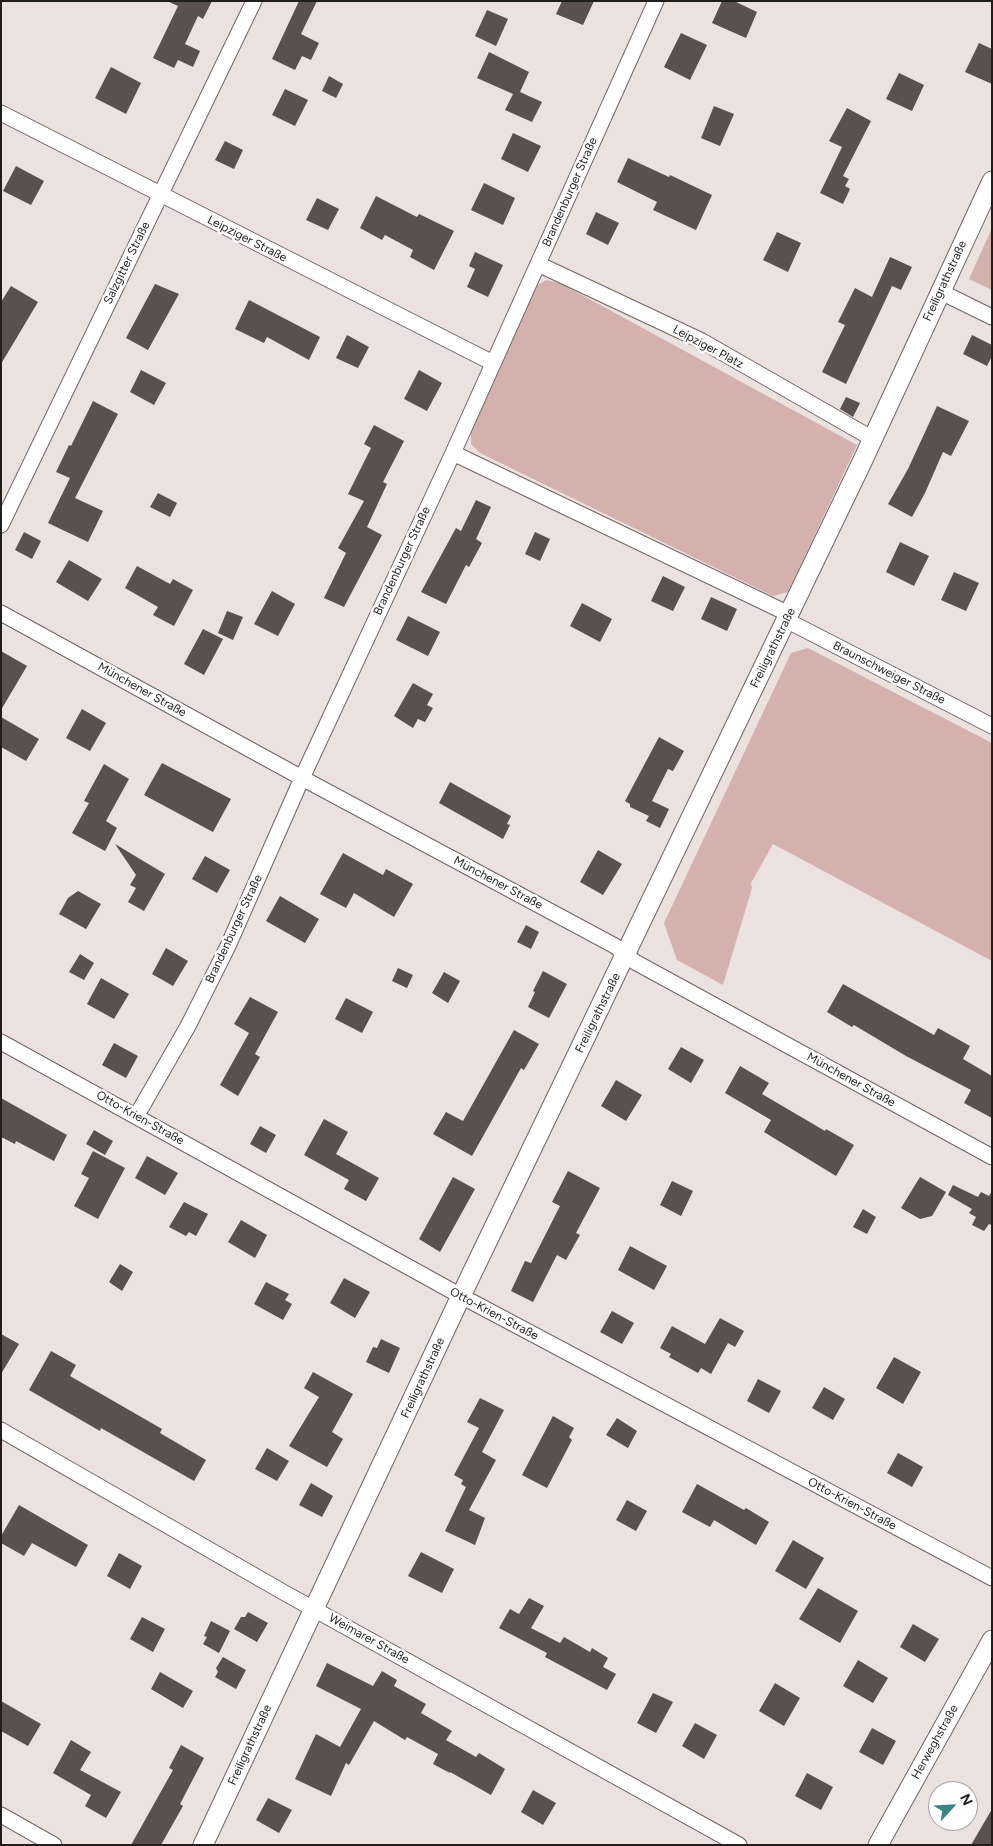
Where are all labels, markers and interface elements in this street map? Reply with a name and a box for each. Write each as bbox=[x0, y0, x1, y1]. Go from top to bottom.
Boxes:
street label: Brandenburger Straße bbox=[539, 135, 601, 249]
street label: Leipziger Straße bbox=[205, 213, 289, 265]
street label: Salzgitter Straße bbox=[101, 219, 153, 307]
street label: Freiligrathstraße bbox=[920, 238, 970, 324]
street label: Leipziger Platz bbox=[670, 322, 746, 372]
street label: Brandenburger Straße bbox=[370, 504, 434, 618]
street label: Freiligrathstraße bbox=[747, 606, 799, 690]
street label: Braunschweiger Straße bbox=[830, 638, 948, 708]
street label: Münchener Straße bbox=[95, 660, 189, 720]
street label: Münchener Straße bbox=[451, 853, 545, 913]
street label: Brandenburger Straße bbox=[202, 872, 266, 986]
street label: Freiligrathstraße bbox=[572, 971, 624, 1055]
street label: Münchener Straße bbox=[804, 1050, 898, 1110]
street label: Otto-Krien-Straße bbox=[94, 1088, 186, 1148]
street label: Otto-Krien-Straße bbox=[447, 1285, 541, 1343]
street label: Freiligrathstraße bbox=[398, 1335, 448, 1421]
street label: Otto-Krien-Straße bbox=[805, 1475, 899, 1533]
street label: Weimarer Straße bbox=[326, 1611, 412, 1667]
street label: Freiligrathstraße bbox=[225, 1702, 275, 1788]
street label: Herweghstraße bbox=[909, 1702, 961, 1782]
north arrow bbox=[928, 1781, 978, 1831]
text: N bbox=[956, 1791, 976, 1808]

